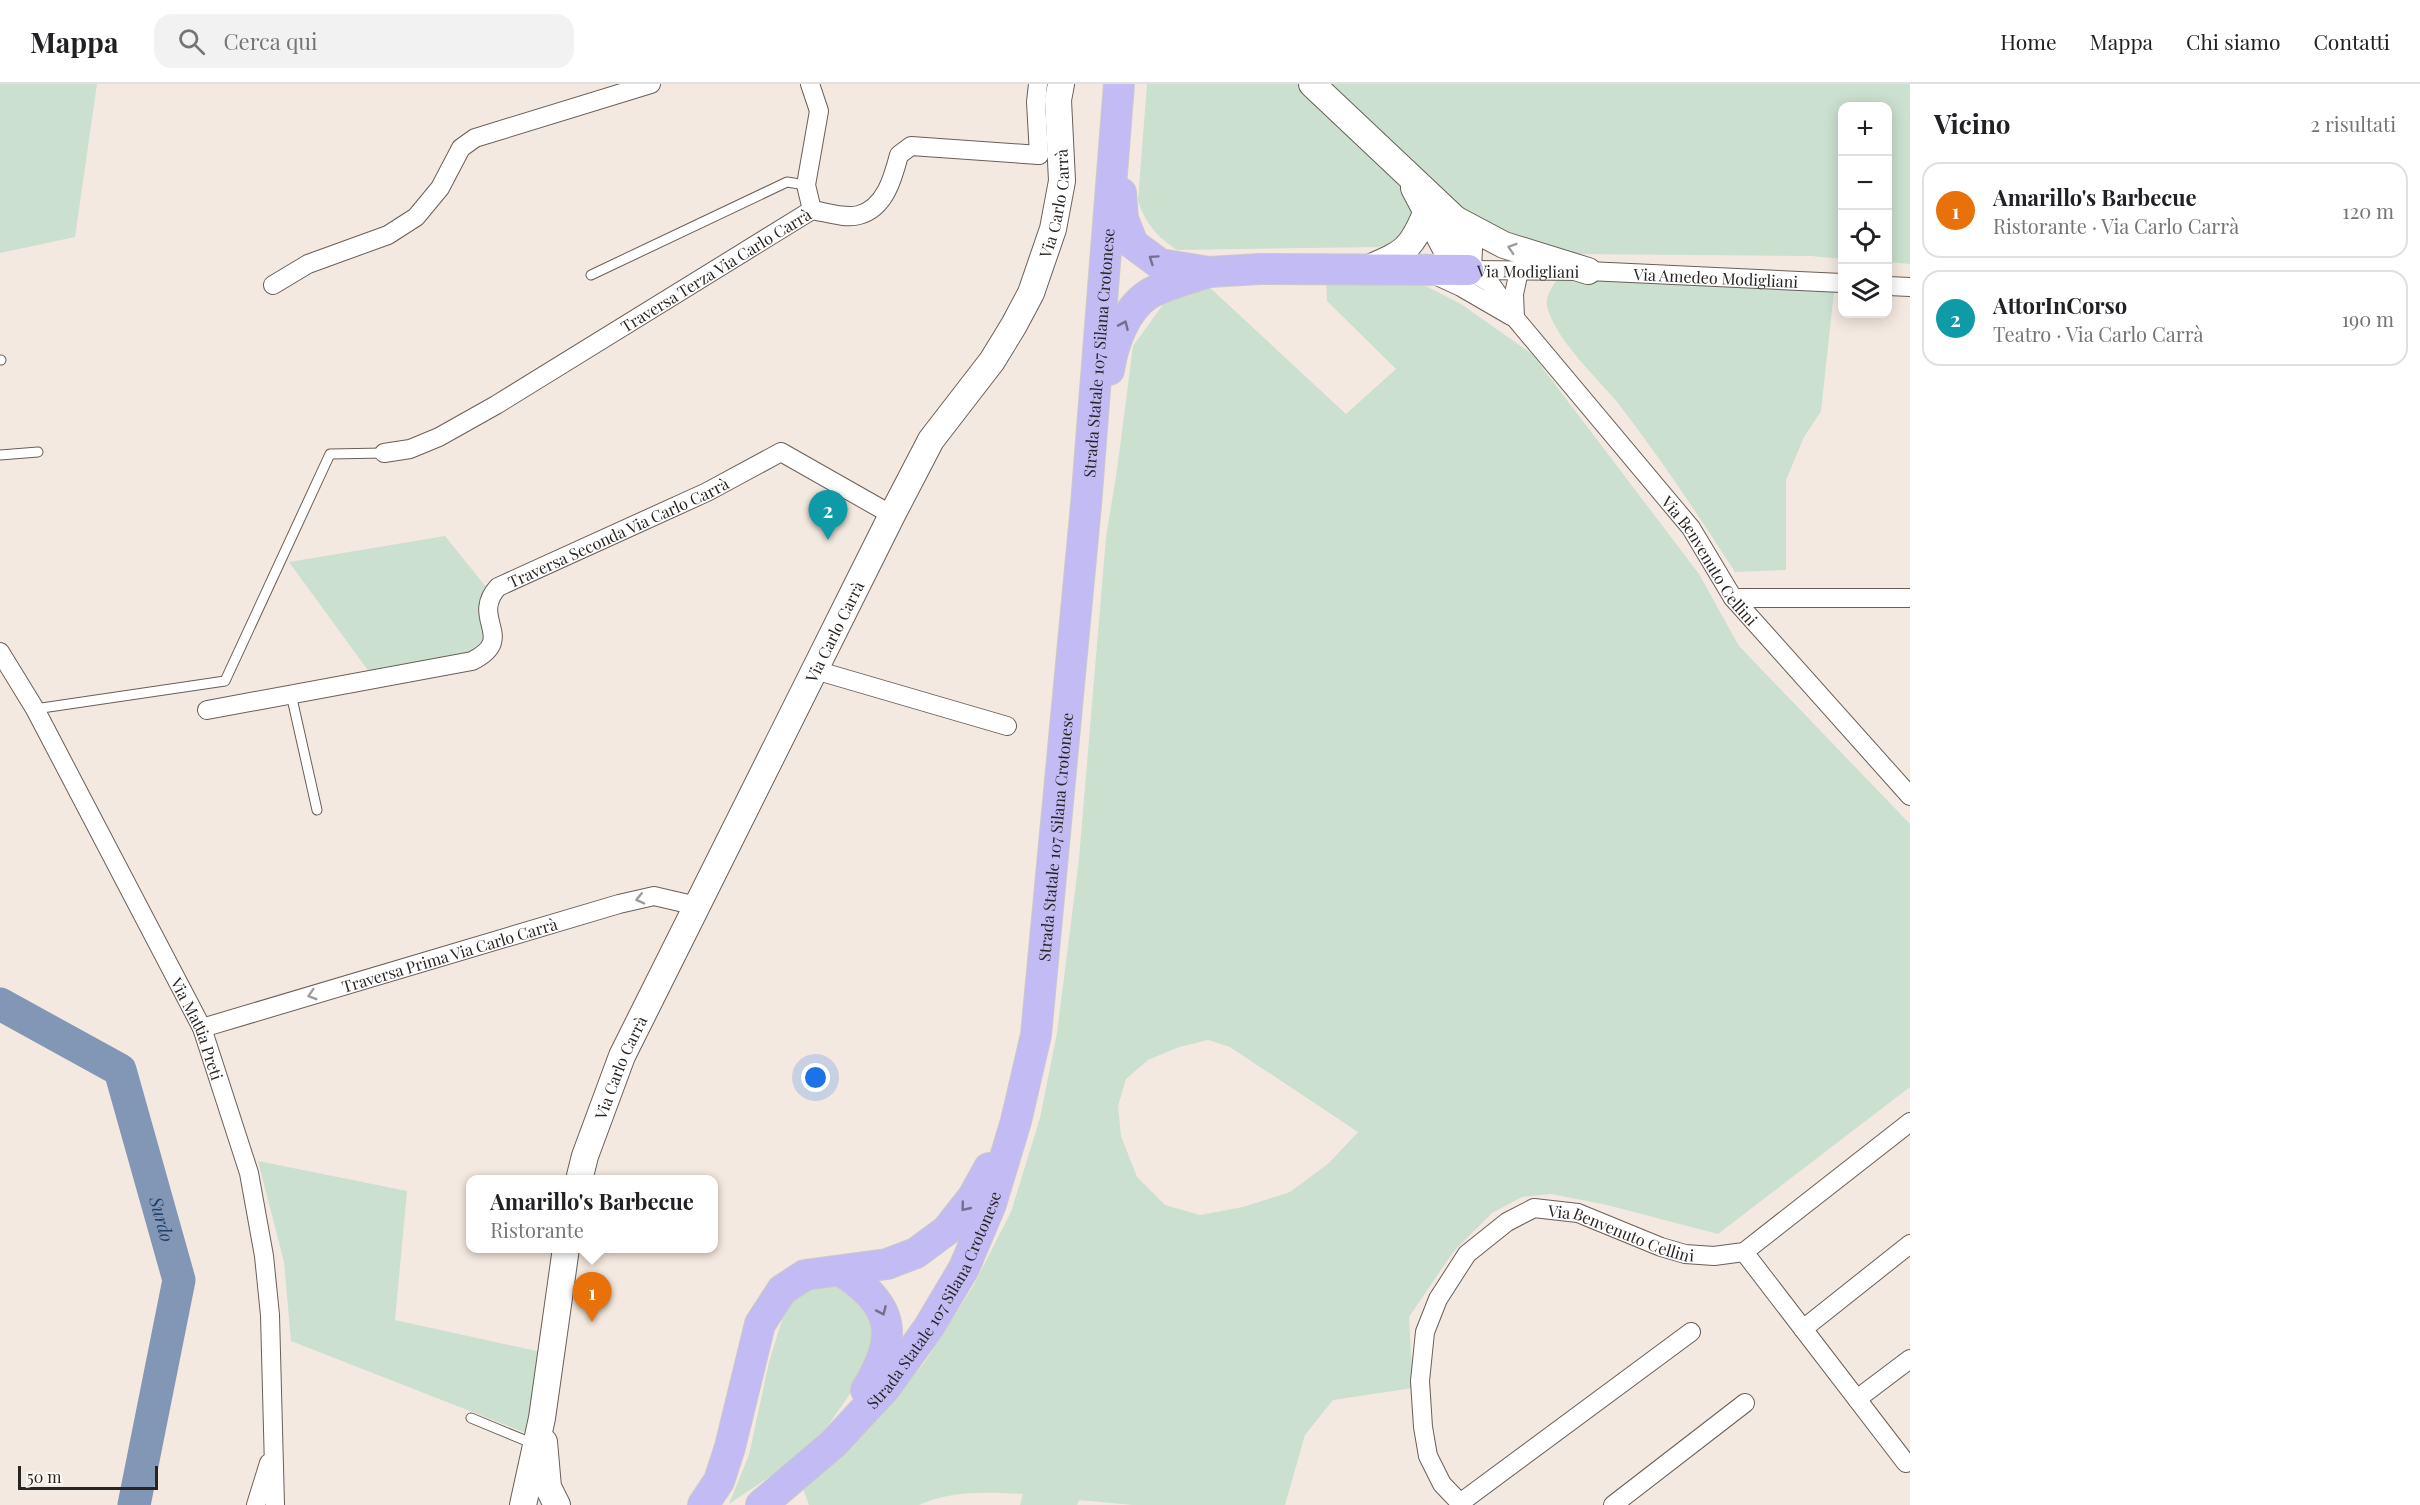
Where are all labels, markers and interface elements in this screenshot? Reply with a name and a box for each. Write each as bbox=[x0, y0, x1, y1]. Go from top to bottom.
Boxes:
search box bbox=[154, 14, 574, 68]
text: Mappa bbox=[30, 23, 118, 60]
icon: search bbox=[175, 25, 208, 58]
text: Cerca qui bbox=[223, 26, 318, 56]
text: Home bbox=[2000, 27, 2057, 55]
text: Mappa bbox=[2090, 27, 2153, 55]
text: Chi siamo bbox=[2186, 27, 2280, 55]
text: Contatti bbox=[2313, 27, 2390, 55]
map controls bbox=[1838, 102, 1892, 318]
button: + bbox=[1838, 102, 1892, 156]
text: Vicino bbox=[1934, 106, 2011, 141]
text: 2 risultati bbox=[2310, 110, 2396, 137]
street label: Via Carlo Carrà bbox=[1033, 149, 1073, 261]
button: − bbox=[1838, 156, 1892, 210]
text: Amarillo's Barbecue bbox=[1993, 182, 2197, 212]
text: 1 bbox=[1952, 197, 1959, 224]
text: 120 m bbox=[2342, 197, 2394, 224]
street label: Traversa Terza Via Carlo Carrà bbox=[616, 203, 815, 336]
button: locate bbox=[1838, 210, 1892, 264]
text: Ristorante · Via Carlo Carrà bbox=[1993, 212, 2239, 239]
street label: Strada Statale 107 Silana Crotonese bbox=[1078, 227, 1118, 478]
one-way arrow bbox=[1507, 243, 1518, 255]
one-way arrow bbox=[1149, 255, 1160, 266]
street label: Via Modigliani bbox=[1476, 260, 1580, 281]
street label: Via Amedeo Modigliani bbox=[1632, 263, 1799, 291]
button: layers bbox=[1838, 264, 1892, 318]
text: AttorInCorso bbox=[1993, 290, 2127, 320]
text: 2 bbox=[1950, 305, 1961, 332]
text: 190 m bbox=[2342, 305, 2394, 332]
text: Teatro · Via Carlo Carrà bbox=[1993, 320, 2204, 347]
one-way arrow bbox=[1116, 321, 1128, 332]
street label: Traversa Seconda Via Carlo Carrà bbox=[504, 472, 732, 592]
pin: 2 bbox=[808, 490, 848, 540]
street label: Via Benvenuto Cellini bbox=[1657, 490, 1763, 630]
street label: Via Carlo Carrà bbox=[799, 577, 868, 686]
street label: Strada Statale 107 Silana Crotonese bbox=[1032, 712, 1077, 962]
one-way arrow bbox=[636, 892, 646, 905]
street label: Traversa Prima Via Carlo Carrà bbox=[339, 913, 560, 996]
street label: Via Mattia Preti bbox=[166, 973, 229, 1083]
one-way arrow bbox=[307, 988, 318, 1000]
street label: Via Carlo Carrà bbox=[589, 1012, 651, 1123]
your location bbox=[801, 1063, 830, 1092]
popup bbox=[466, 1175, 718, 1253]
text: Amarillo's Barbecue bbox=[490, 1186, 694, 1216]
street label: Strada Statale 107 Silana Crotonese bbox=[861, 1189, 1005, 1413]
water label: Surdo bbox=[144, 1193, 180, 1245]
street label: Via Benvenuto Cellini bbox=[1546, 1199, 1695, 1265]
one-way arrow bbox=[961, 1200, 972, 1211]
text: Ristorante bbox=[490, 1216, 584, 1243]
pin: 1 bbox=[572, 1272, 612, 1322]
one-way arrow bbox=[874, 1304, 886, 1315]
scale bar bbox=[18, 1463, 158, 1490]
text: 50 m bbox=[27, 1466, 61, 1487]

